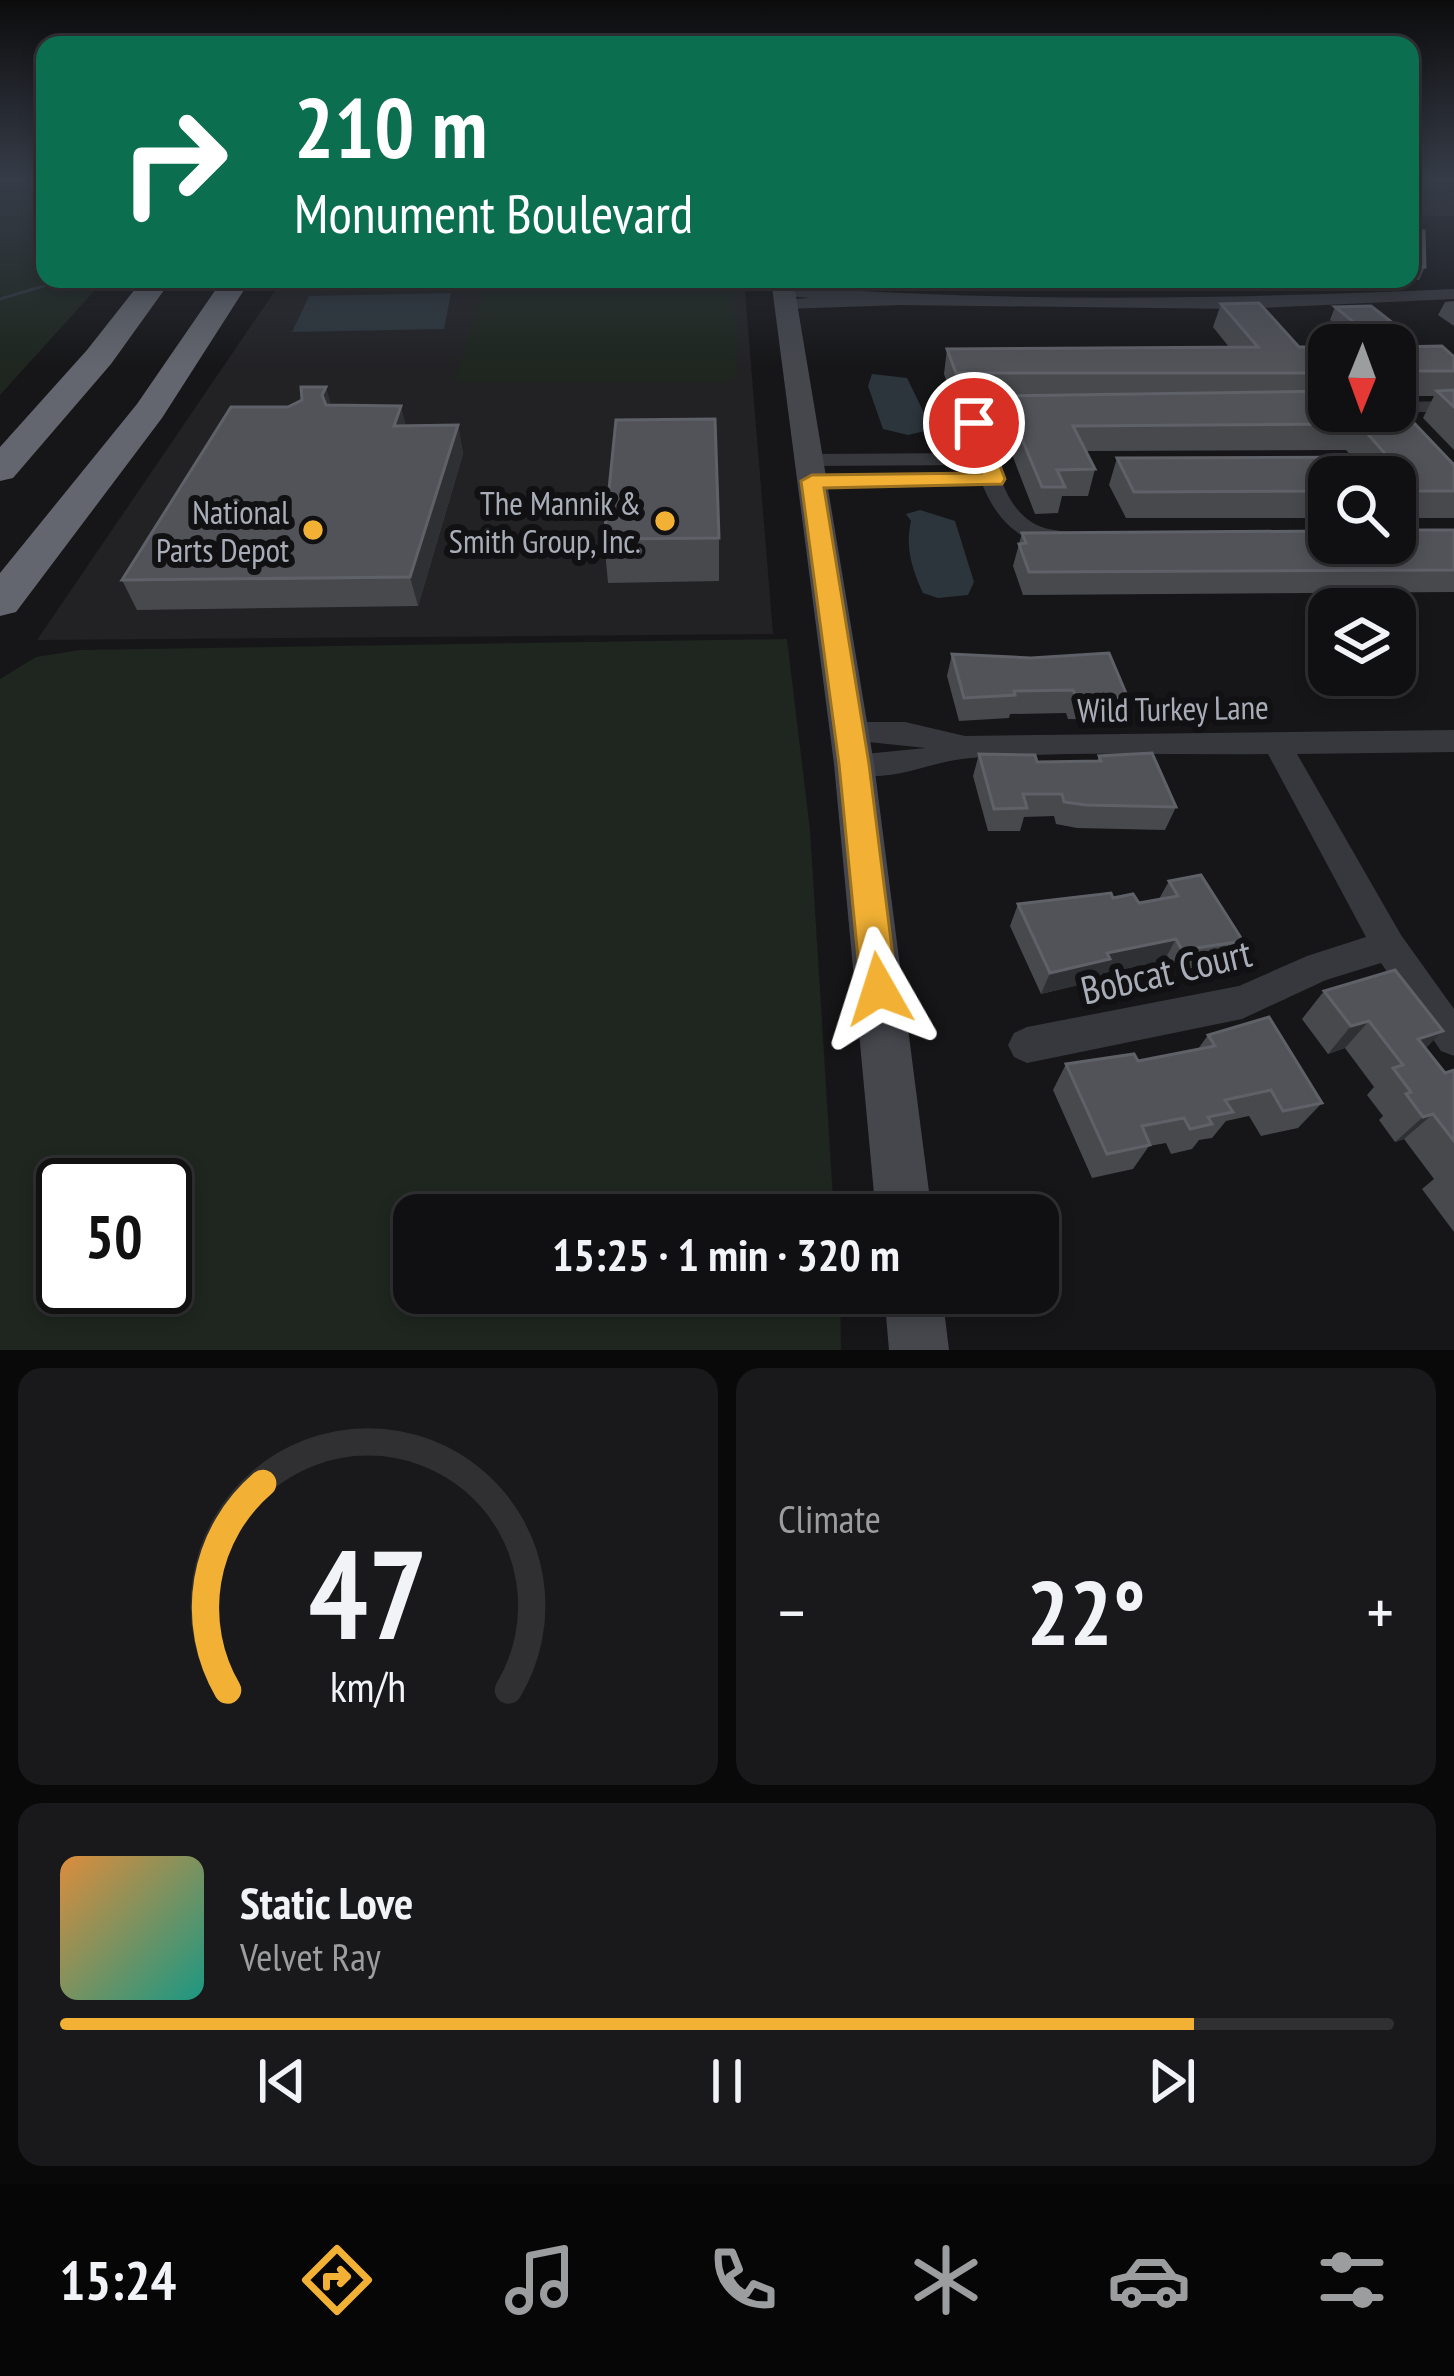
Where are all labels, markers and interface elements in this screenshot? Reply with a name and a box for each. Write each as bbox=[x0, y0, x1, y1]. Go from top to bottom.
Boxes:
text: 210 m bbox=[294, 72, 487, 181]
icon: right bbox=[96, 84, 252, 240]
text: Monument Boulevard bbox=[294, 178, 693, 248]
north arrow bbox=[1308, 324, 1416, 432]
map controls bbox=[1308, 324, 1416, 696]
pin bbox=[923, 372, 1025, 474]
icon: arrive bbox=[941, 390, 1007, 456]
button: search bbox=[1308, 456, 1416, 564]
place label: The Mannik & Smith Group, Inc. bbox=[449, 481, 641, 562]
place label: National Parts Depot bbox=[156, 490, 289, 571]
marker: The Mannik & Smith Group, Inc. bbox=[652, 508, 678, 534]
marker: National Parts Depot bbox=[300, 517, 326, 543]
button: layers bbox=[1308, 588, 1416, 696]
street label: Wild Turkey Lane bbox=[1077, 685, 1269, 731]
position arrow bbox=[816, 926, 942, 1052]
street label: Bobcat Court bbox=[1076, 927, 1257, 1015]
speed limit sign: 50 bbox=[36, 1158, 192, 1314]
text: 15:25 · 1 min · 320 m bbox=[552, 1225, 900, 1283]
text: Climate bbox=[778, 1493, 881, 1544]
text: 47 bbox=[308, 1512, 428, 1673]
text: 22° bbox=[1027, 1553, 1145, 1670]
text: − bbox=[778, 1569, 805, 1654]
text: + bbox=[1367, 1569, 1394, 1654]
text: km/h bbox=[330, 1657, 406, 1713]
text: Static Love bbox=[240, 1873, 413, 1931]
text: Velvet Ray bbox=[240, 1931, 381, 1982]
icon: previous bbox=[249, 2048, 315, 2114]
icon: pause bbox=[694, 2048, 760, 2114]
icon: next bbox=[1139, 2048, 1205, 2114]
icon: directions bbox=[295, 2238, 379, 2322]
icon: music bbox=[498, 2238, 582, 2322]
icon: phone bbox=[701, 2238, 785, 2322]
icon: climate bbox=[904, 2238, 988, 2322]
icon: car bbox=[1107, 2238, 1191, 2322]
icon: filters bbox=[1310, 2238, 1394, 2322]
text: 15:24 bbox=[60, 2245, 176, 2315]

